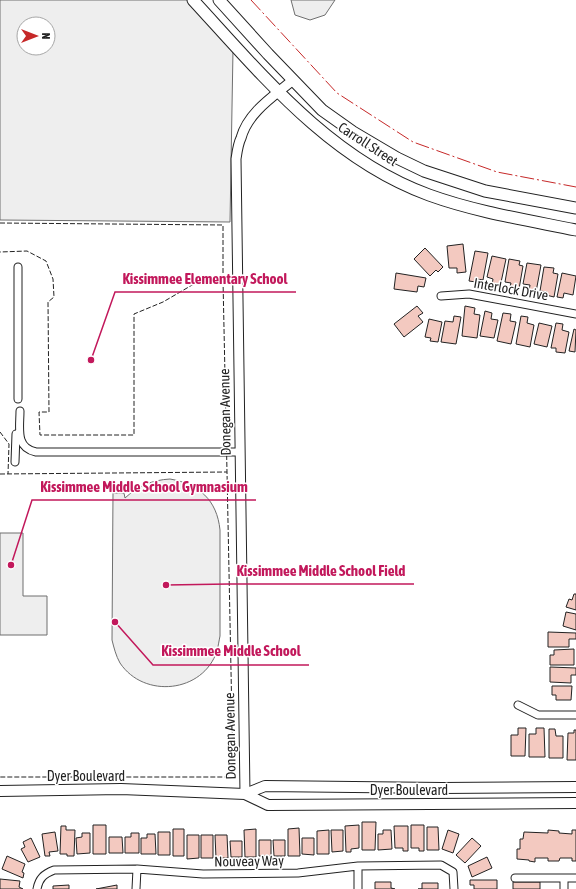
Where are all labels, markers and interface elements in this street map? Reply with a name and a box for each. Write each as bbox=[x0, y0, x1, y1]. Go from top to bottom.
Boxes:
north arrow bbox=[16, 16, 56, 56]
text: N bbox=[40, 33, 52, 39]
street label: Carroll Street bbox=[335, 119, 401, 169]
callout: Kissimmee Elementary School bbox=[115, 265, 296, 292]
text: Kissimmee Elementary School bbox=[122, 270, 289, 287]
street label: Interlock Drive bbox=[473, 275, 549, 303]
street label: Donegan Avenue bbox=[216, 368, 234, 456]
callout: Kissimmee Middle School Gymnasium bbox=[32, 473, 256, 500]
text: Kissimmee Middle School Gymnasium bbox=[40, 478, 248, 495]
callout: Kissimmee Middle School Field bbox=[229, 557, 414, 584]
text: Kissimmee Middle School Field bbox=[237, 562, 405, 579]
callout: Kissimmee Middle School bbox=[153, 638, 309, 665]
text: Kissimmee Middle School bbox=[161, 642, 302, 659]
street label: Donegan Avenue bbox=[221, 692, 239, 780]
street label: Dyer Boulevard bbox=[47, 768, 125, 784]
street label: Dyer Boulevard bbox=[370, 782, 448, 798]
street label: Nouveay Way bbox=[214, 852, 284, 870]

